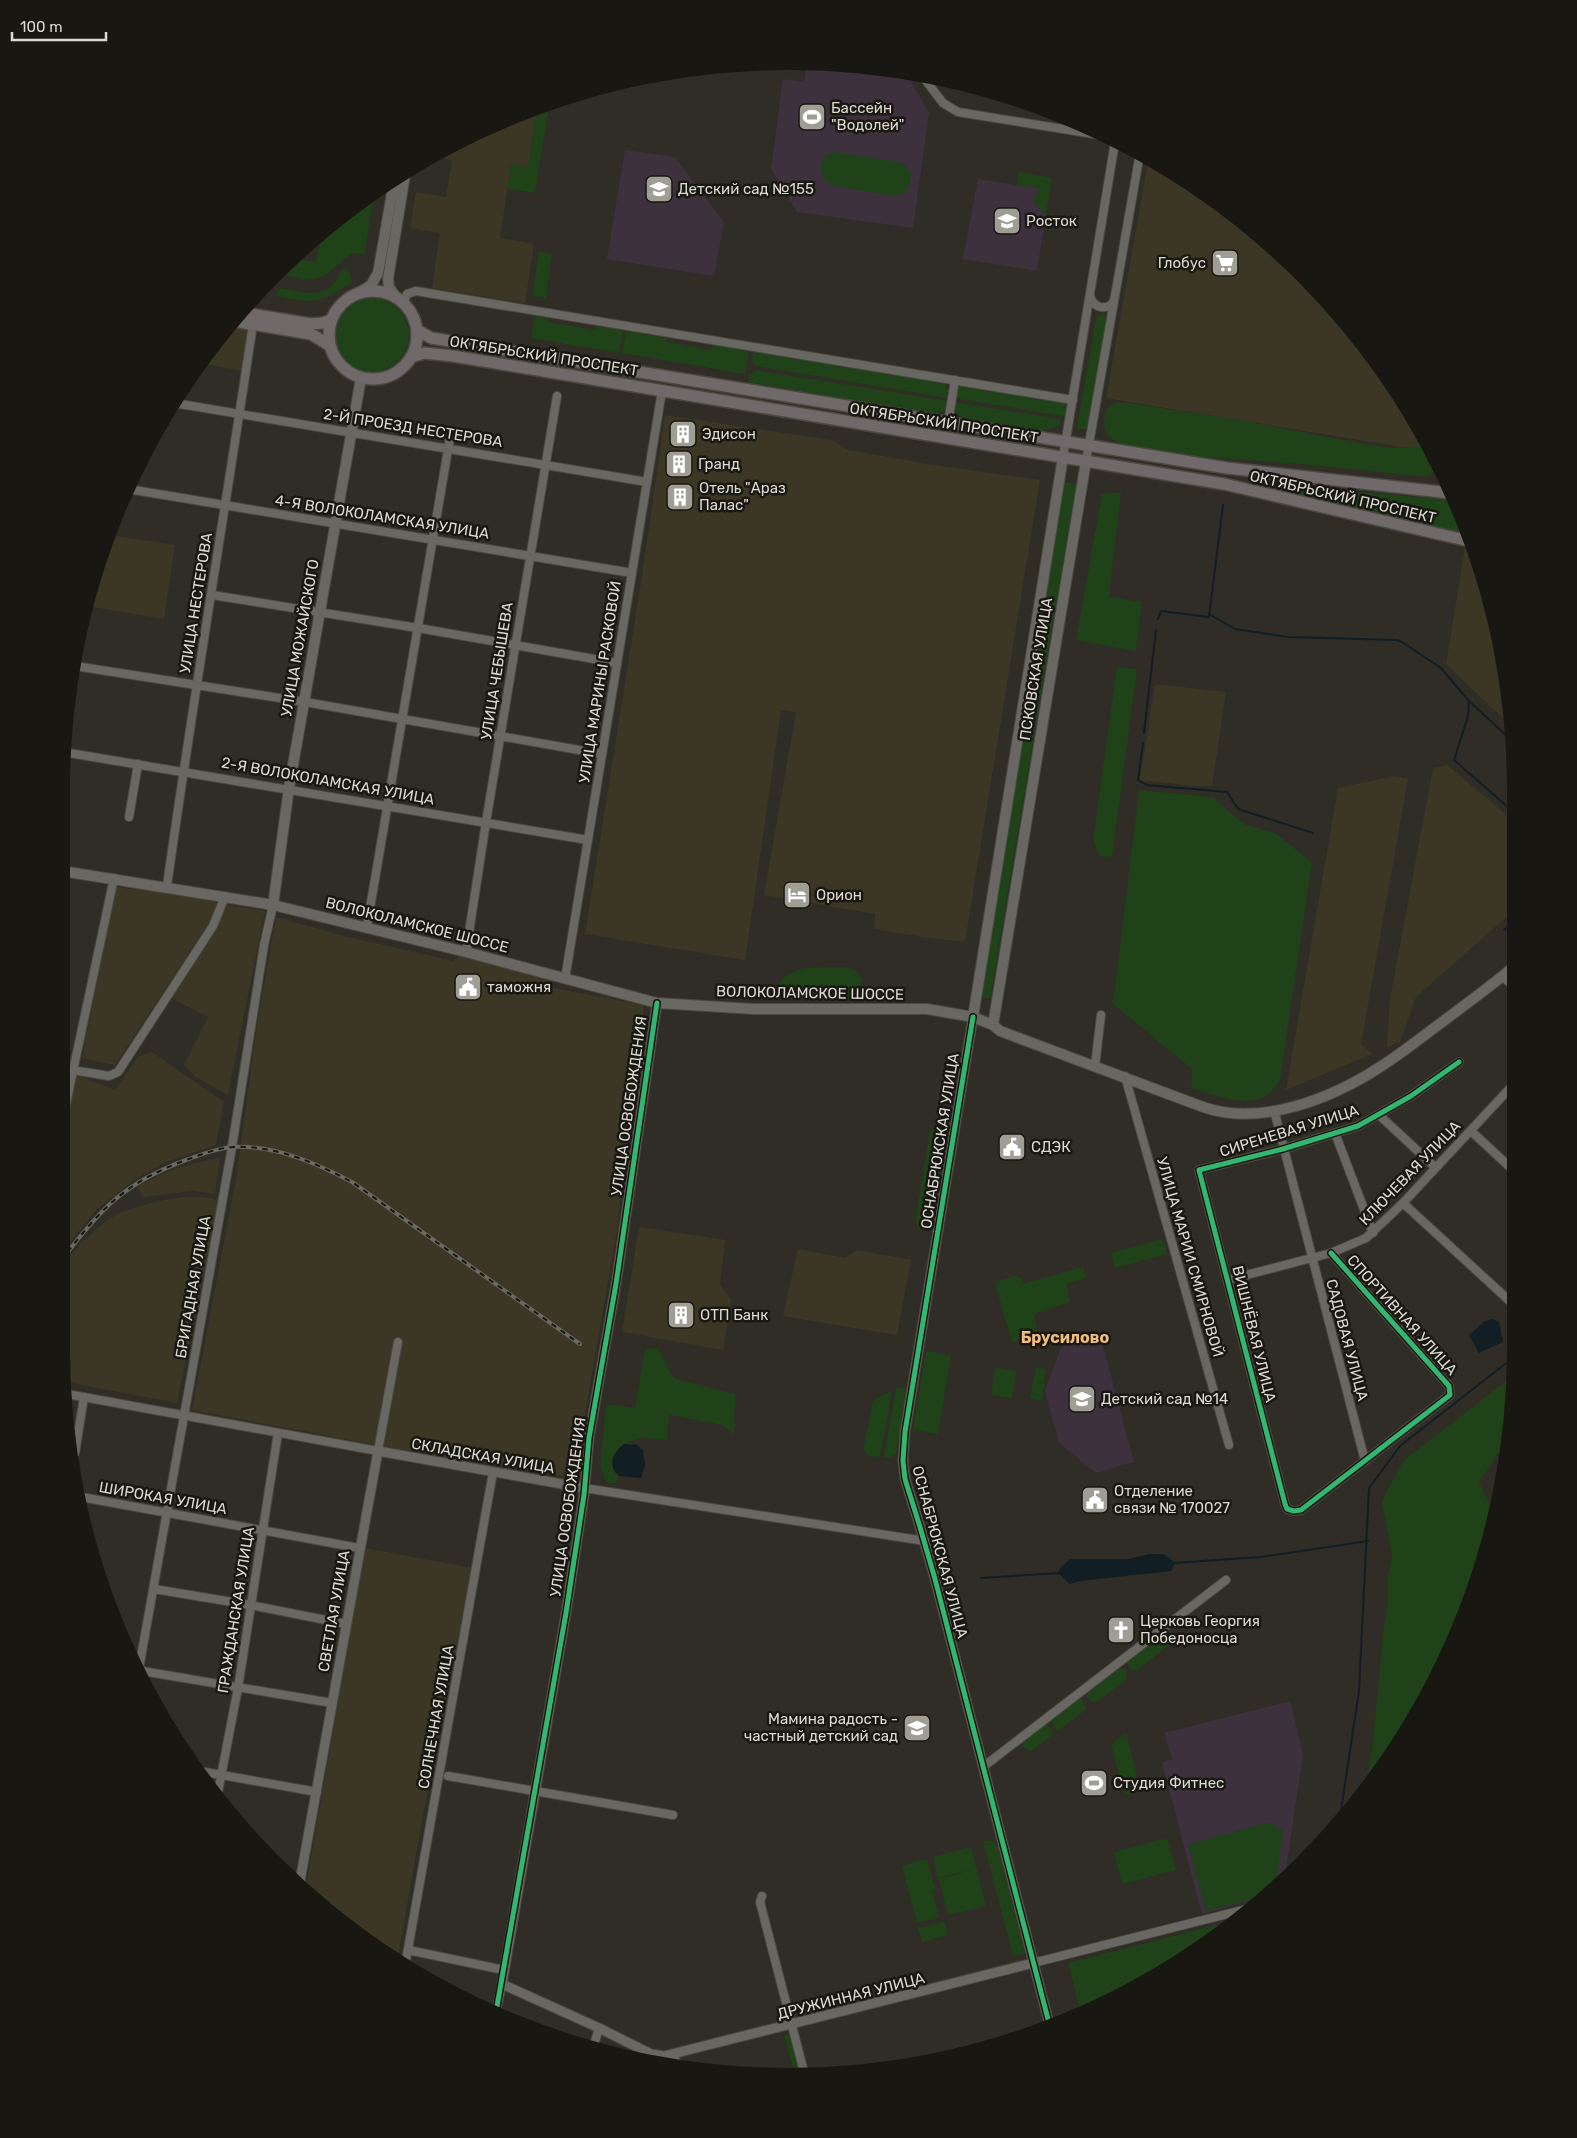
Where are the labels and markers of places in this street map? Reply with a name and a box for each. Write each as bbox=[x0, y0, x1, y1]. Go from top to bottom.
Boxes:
place label: Бассейн "Водолей" bbox=[831, 99, 904, 134]
sports icon: Бассейн "Водолей" bbox=[797, 102, 827, 132]
school or university icon: Детский сад №155 bbox=[644, 174, 674, 204]
place label: Детский сад №155 bbox=[678, 180, 814, 198]
school or university icon: Росток bbox=[992, 206, 1022, 236]
place label: Росток bbox=[1026, 212, 1077, 230]
supermarket icon: Глобус bbox=[1210, 248, 1240, 278]
place label: Глобус bbox=[1158, 254, 1206, 272]
building icon: Эдисон bbox=[668, 419, 698, 449]
place label: Эдисон bbox=[702, 425, 756, 443]
building icon: Гранд bbox=[664, 449, 694, 479]
place label: Гранд bbox=[698, 455, 740, 473]
place label: Отель "Араз Палас" bbox=[699, 479, 786, 514]
building icon: Отель "Араз Палас" bbox=[665, 482, 695, 512]
hotel icon: Орион bbox=[782, 880, 812, 910]
place label: Орион bbox=[816, 886, 862, 904]
public building icon: таможня bbox=[453, 972, 483, 1002]
place label: таможня bbox=[487, 978, 551, 996]
public building icon: СДЭК bbox=[997, 1132, 1027, 1162]
place label: СДЭК bbox=[1031, 1138, 1071, 1156]
building icon: ОТП Банк bbox=[666, 1300, 696, 1330]
place label: ОТП Банк bbox=[700, 1306, 768, 1324]
school or university icon: Детский сад №14 bbox=[1067, 1384, 1097, 1414]
place label: Детский сад №14 bbox=[1101, 1390, 1228, 1408]
place label: Отделение связи № 170027 bbox=[1114, 1482, 1230, 1517]
public building icon: Отделение связи № 170027 bbox=[1080, 1485, 1110, 1515]
place label: Церковь Георгия Победоносца bbox=[1140, 1612, 1260, 1647]
church icon: Церковь Георгия Победоносца bbox=[1106, 1615, 1136, 1645]
place label: Мамина радость - частный детский сад bbox=[744, 1710, 898, 1745]
school or university icon: Мамина радость - частный детский сад bbox=[902, 1713, 932, 1743]
sports icon: Студия Фитнес bbox=[1079, 1768, 1109, 1798]
place label: Студия Фитнес bbox=[1113, 1774, 1224, 1792]

